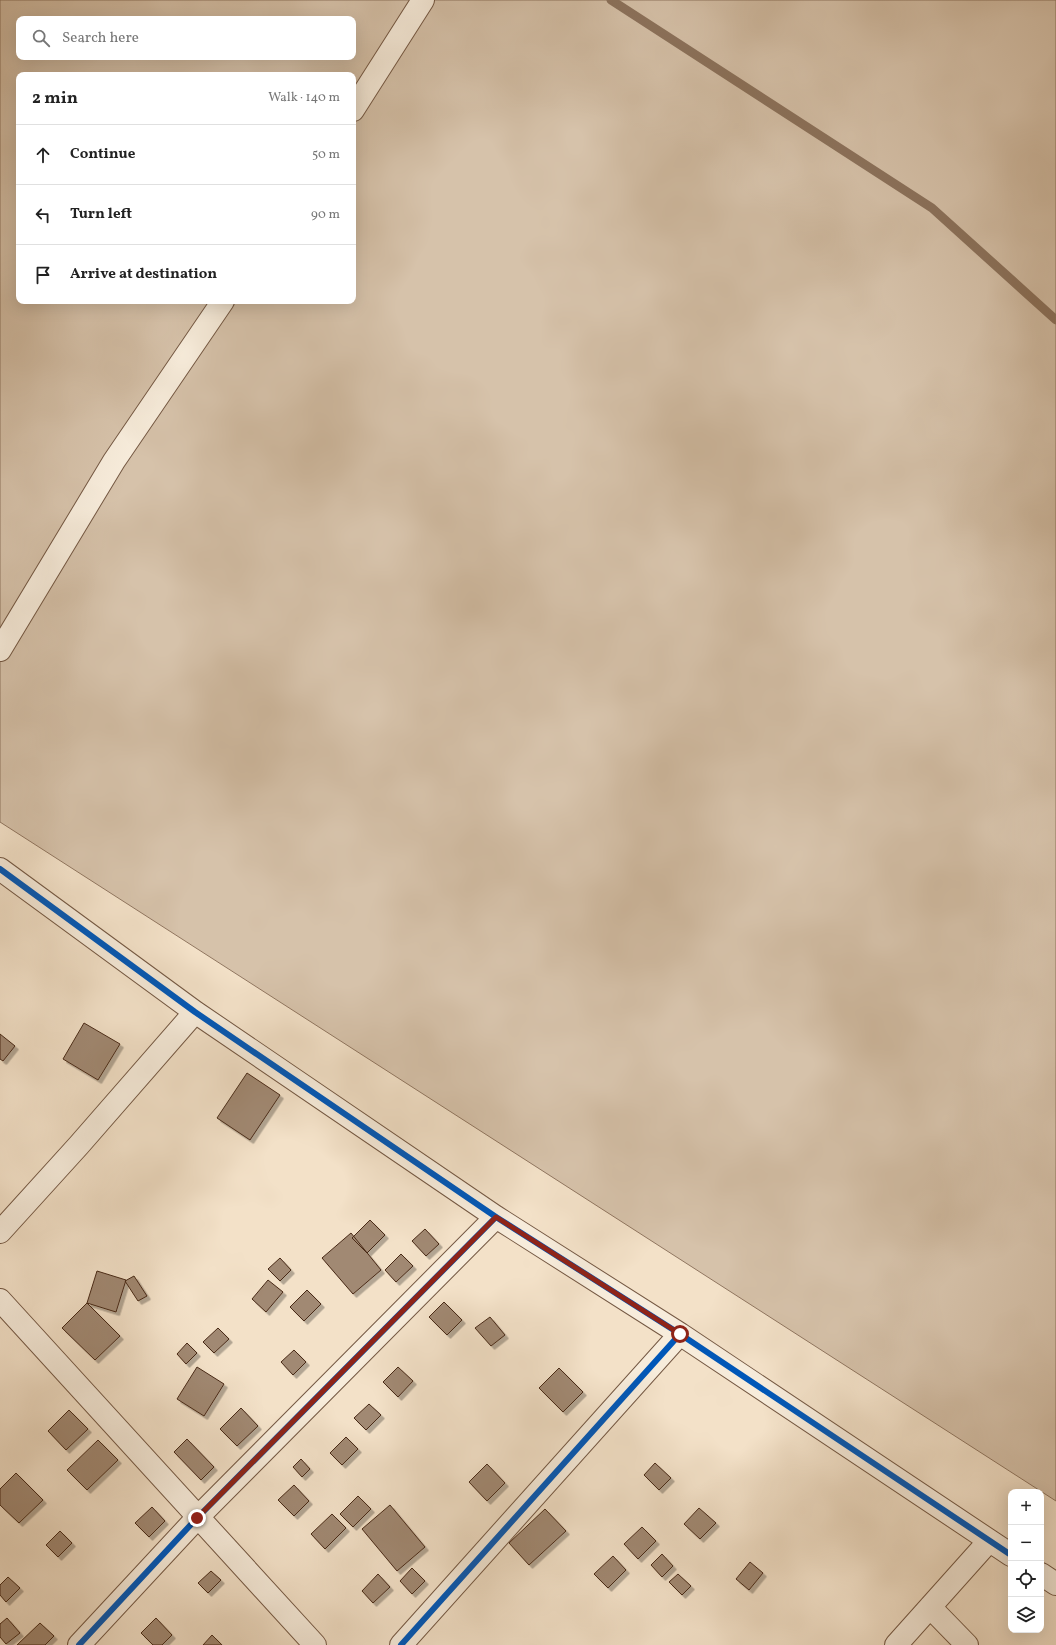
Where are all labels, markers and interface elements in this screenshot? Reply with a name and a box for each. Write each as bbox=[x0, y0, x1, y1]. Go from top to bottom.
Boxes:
search box bbox=[16, 16, 356, 60]
icon: search bbox=[30, 27, 52, 49]
text: Search here bbox=[62, 28, 139, 49]
text: 2 min bbox=[32, 87, 78, 110]
text: Walk · 140 m bbox=[268, 89, 340, 107]
icon: ahead bbox=[32, 144, 54, 166]
text: Continue bbox=[70, 144, 135, 165]
text: 50 m bbox=[312, 146, 340, 164]
icon: left bbox=[32, 204, 54, 226]
text: Turn left bbox=[70, 204, 132, 225]
text: 90 m bbox=[311, 206, 340, 224]
icon: arrive bbox=[32, 264, 54, 286]
text: Arrive at destination bbox=[70, 264, 217, 285]
route start bbox=[671, 1325, 689, 1343]
map controls bbox=[1008, 1489, 1044, 1633]
button: + bbox=[1008, 1489, 1044, 1525]
route end bbox=[188, 1509, 206, 1527]
button: − bbox=[1008, 1525, 1044, 1561]
button: locate bbox=[1008, 1561, 1044, 1597]
button: layers bbox=[1008, 1597, 1044, 1633]

